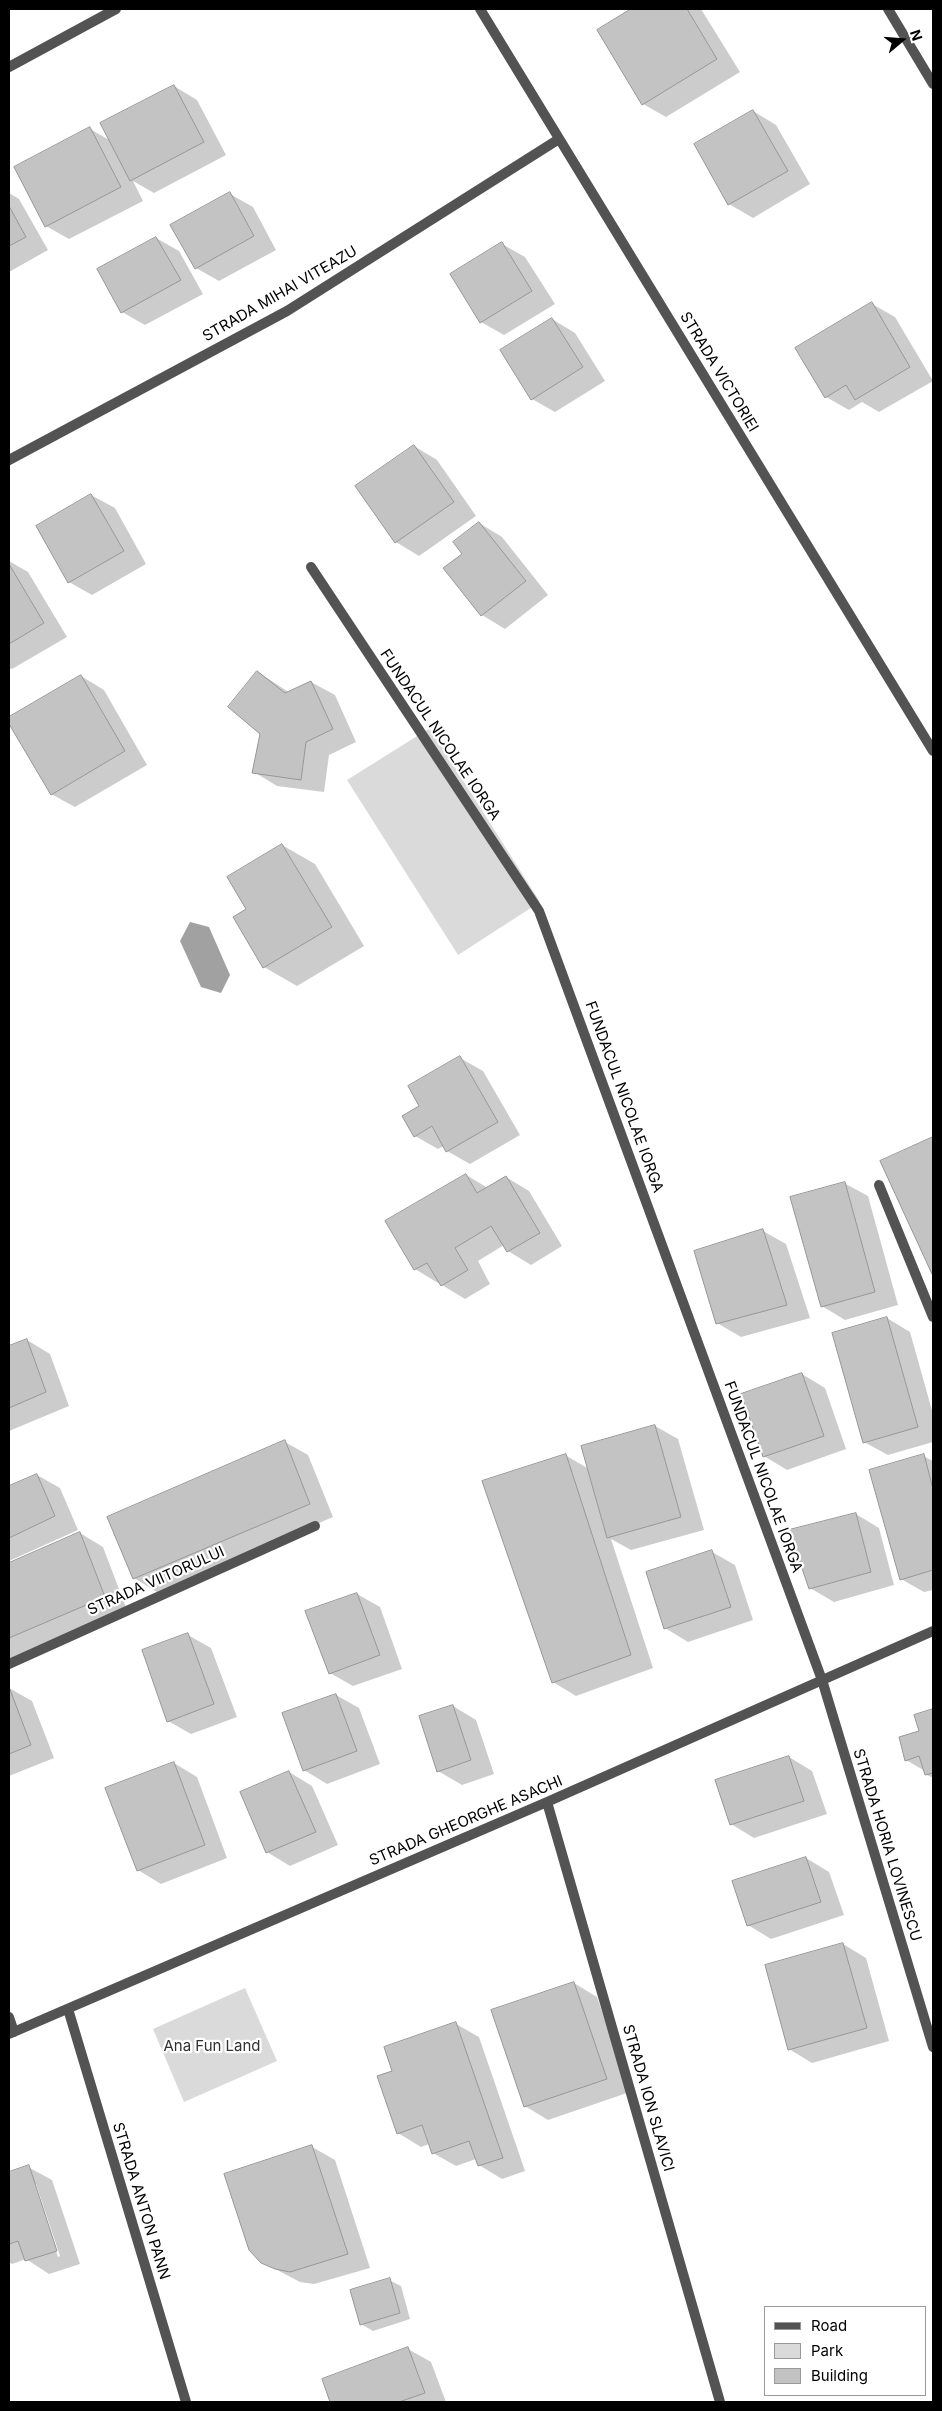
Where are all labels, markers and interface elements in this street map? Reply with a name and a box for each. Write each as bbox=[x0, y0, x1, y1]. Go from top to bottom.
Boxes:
north arrow bbox=[877, 15, 927, 65]
text: N bbox=[907, 28, 926, 43]
street label: STRADA MIHAI VITEAZU bbox=[199, 242, 361, 346]
street label: STRADA VICTORIEI bbox=[676, 309, 762, 435]
street label: FUNDACUL NICOLAE IORGA bbox=[376, 646, 504, 824]
street label: FUNDACUL NICOLAE IORGA bbox=[581, 999, 667, 1195]
street label: FUNDACUL NICOLAE IORGA bbox=[720, 1379, 806, 1575]
street label: STRADA VIITORULUI bbox=[85, 1543, 227, 1619]
street label: STRADA HORIA LOVINESCU bbox=[849, 1746, 925, 1944]
street label: STRADA GHEORGHE ASACHI bbox=[367, 1772, 565, 1870]
street label: STRADA ION SLAVICI bbox=[618, 2022, 678, 2174]
park label: Ana Fun Land bbox=[163, 2037, 261, 2055]
street label: STRADA ANTON PANN bbox=[108, 2120, 174, 2282]
legend bbox=[764, 2306, 927, 2396]
text: Road bbox=[811, 2316, 847, 2335]
text: Park bbox=[811, 2341, 843, 2360]
text: Building bbox=[811, 2366, 868, 2385]

